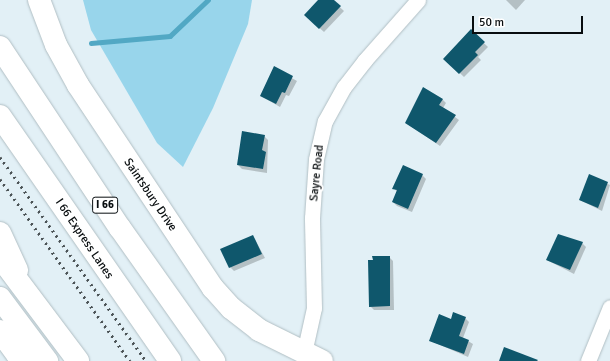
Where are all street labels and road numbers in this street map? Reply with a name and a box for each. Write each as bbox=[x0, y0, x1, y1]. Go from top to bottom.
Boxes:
street label: Sayre Road bbox=[307, 144, 327, 202]
street label: Saintsbury Drive bbox=[120, 156, 180, 234]
street label: I 66 Express Lanes bbox=[52, 196, 116, 282]
road number: I 66 bbox=[92, 196, 118, 214]

